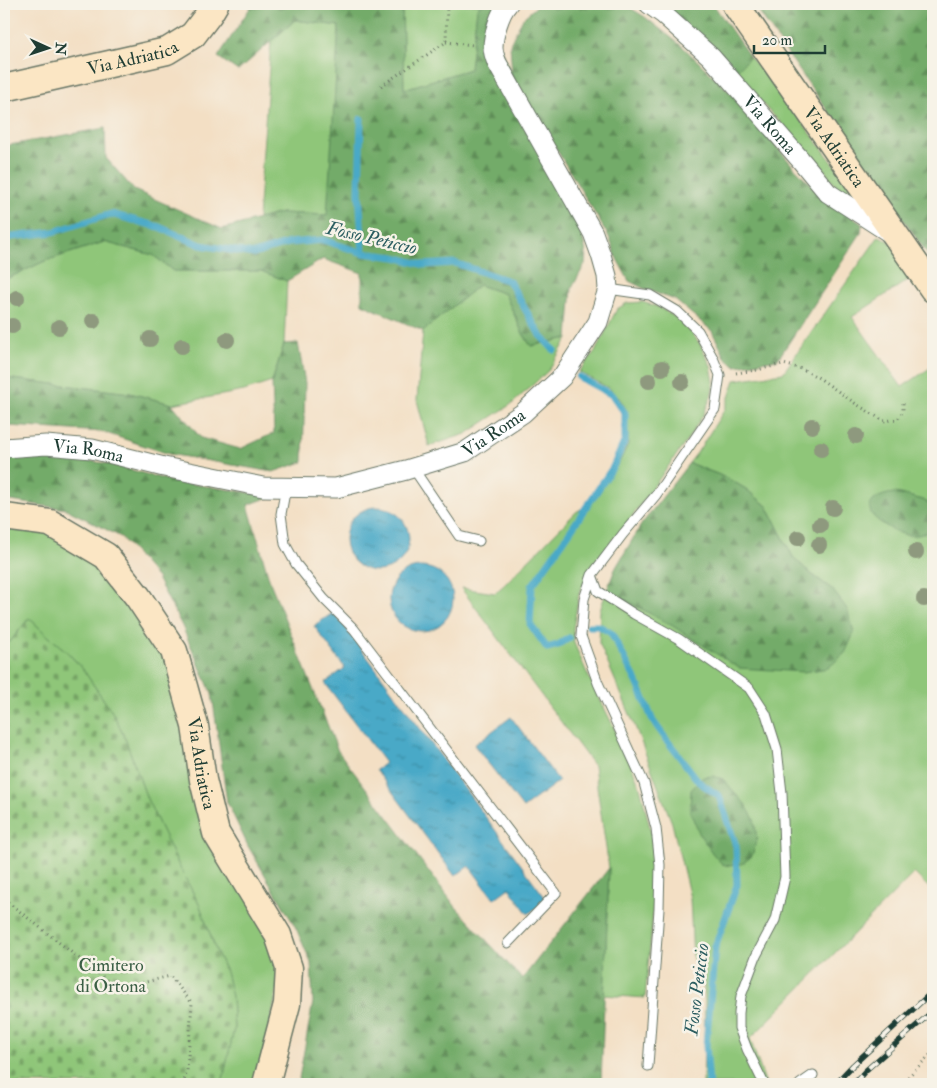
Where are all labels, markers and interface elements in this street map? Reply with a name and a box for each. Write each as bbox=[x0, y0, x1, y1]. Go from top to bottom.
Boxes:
north arrow bbox=[22, 22, 72, 72]
scale bar bbox=[754, 22, 826, 54]
text: 20 m bbox=[762, 31, 792, 50]
street label: Via Adriatica bbox=[85, 35, 184, 81]
text: N bbox=[52, 41, 69, 56]
street label: Via Roma bbox=[737, 90, 802, 160]
street label: Via Adriatica bbox=[798, 102, 870, 192]
water label: Fosso Peticcio bbox=[323, 216, 420, 260]
street label: Via Roma bbox=[458, 403, 530, 463]
street label: Via Roma bbox=[52, 435, 127, 469]
street label: Via Adriatica bbox=[181, 715, 221, 812]
water label: Fosso Peticcio bbox=[679, 942, 715, 1037]
park label: Cimitero di Ortona bbox=[76, 954, 147, 998]

